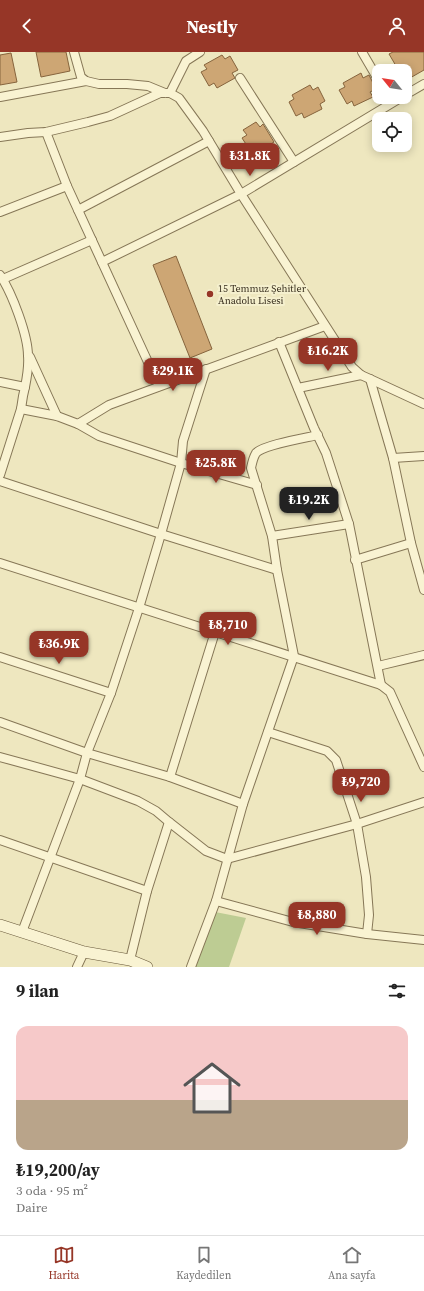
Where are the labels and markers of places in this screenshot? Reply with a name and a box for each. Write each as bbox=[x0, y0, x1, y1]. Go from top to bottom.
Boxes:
pin: ₺31.8K bbox=[217, 143, 283, 177]
place label: 15 Temmuz Şehitler Anadolu Lisesi bbox=[218, 282, 307, 307]
marker: 15 Temmuz Şehitler Anadolu Lisesi bbox=[205, 289, 215, 299]
pin: ₺16.2K bbox=[295, 338, 361, 372]
pin: ₺29.1K bbox=[140, 358, 206, 392]
pin: ₺25.8K bbox=[183, 450, 249, 484]
pin: ₺19.2K bbox=[276, 487, 342, 521]
pin: ₺8,710 bbox=[195, 612, 261, 646]
pin: ₺36.9K bbox=[26, 631, 92, 665]
pin: ₺9,720 bbox=[328, 769, 394, 803]
pin: ₺8,880 bbox=[284, 902, 350, 936]

